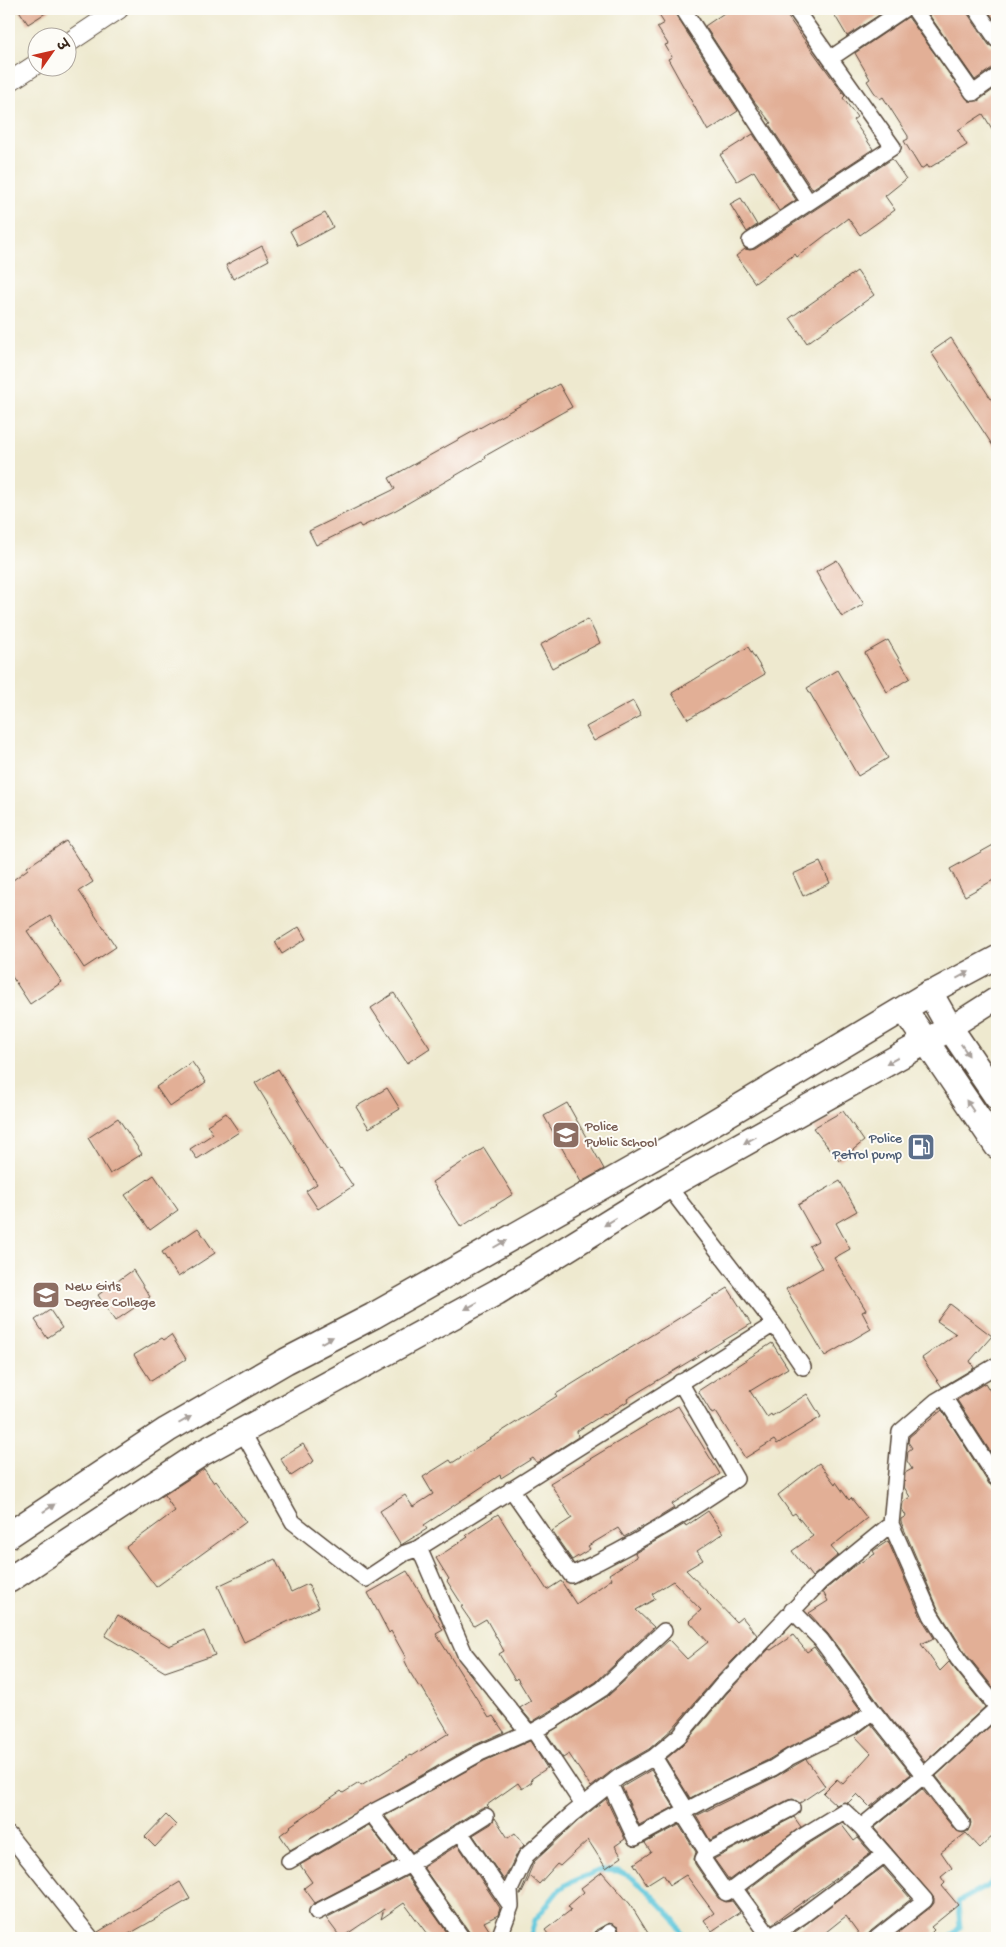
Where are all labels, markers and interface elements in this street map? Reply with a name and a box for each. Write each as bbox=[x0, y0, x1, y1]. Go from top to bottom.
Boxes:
north arrow bbox=[28, 28, 78, 78]
text: उ bbox=[50, 36, 71, 56]
one-way arrow bbox=[957, 971, 970, 980]
one-way arrow bbox=[960, 1043, 970, 1056]
one-way arrow bbox=[885, 1057, 900, 1065]
one-way arrow bbox=[965, 1099, 975, 1112]
place label: Police Public School bbox=[584, 1119, 657, 1152]
school or university icon: Police Public School bbox=[551, 1120, 581, 1150]
place label: Police Petrol pump bbox=[831, 1131, 903, 1164]
fuel station icon: Police Petrol pump bbox=[906, 1132, 936, 1162]
one-way arrow bbox=[744, 1135, 757, 1144]
one-way arrow bbox=[604, 1217, 617, 1226]
one-way arrow bbox=[492, 1240, 507, 1248]
place label: New Girls Degree College bbox=[64, 1279, 156, 1312]
school or university icon: New Girls Degree College bbox=[31, 1280, 61, 1310]
one-way arrow bbox=[464, 1302, 479, 1310]
one-way arrow bbox=[320, 1336, 334, 1344]
one-way arrow bbox=[179, 1415, 192, 1424]
one-way arrow bbox=[43, 1503, 56, 1513]

